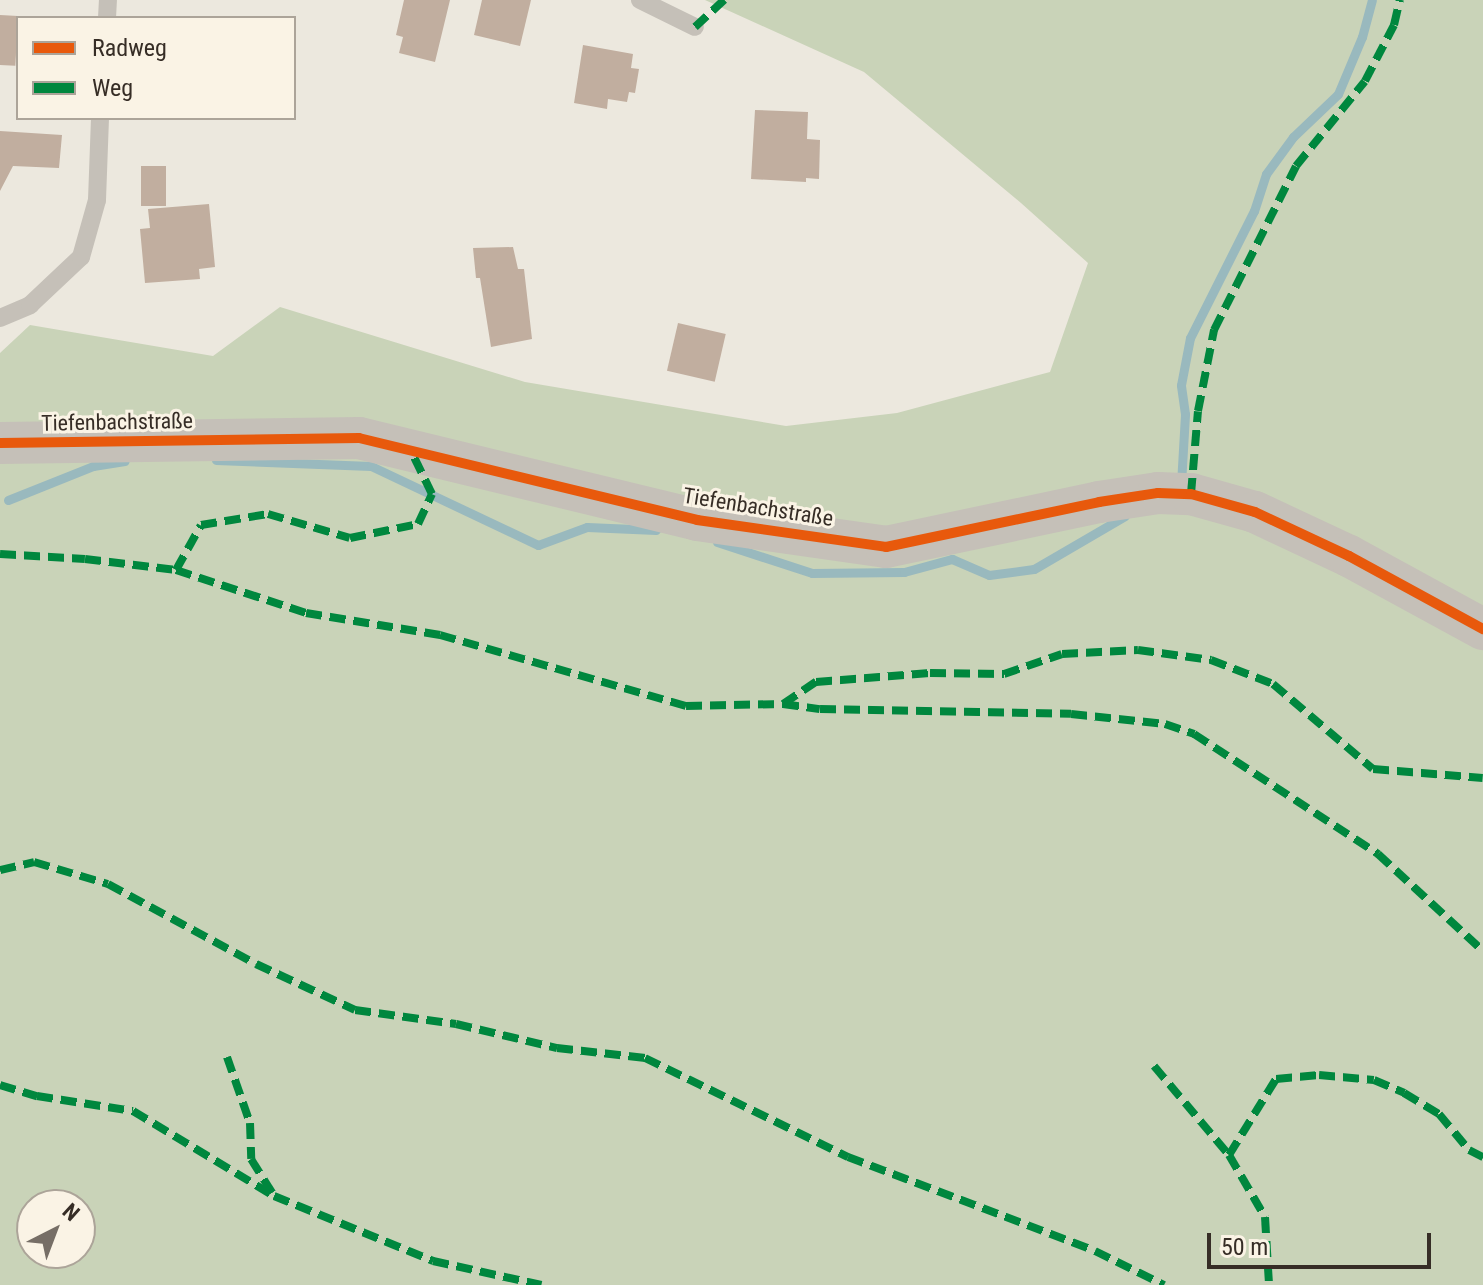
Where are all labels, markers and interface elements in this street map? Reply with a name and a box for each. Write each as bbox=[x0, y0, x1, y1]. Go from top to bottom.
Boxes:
legend bbox=[16, 16, 296, 120]
text: Radweg bbox=[92, 34, 167, 62]
text: Weg bbox=[92, 74, 133, 102]
street label: Tiefenbachstraße bbox=[41, 407, 193, 437]
street label: Tiefenbachstraße bbox=[681, 482, 835, 532]
north arrow bbox=[16, 1189, 96, 1269]
text: N bbox=[58, 1198, 84, 1226]
scale bar bbox=[1211, 1217, 1435, 1267]
text: 50 m bbox=[1221, 1233, 1268, 1261]

